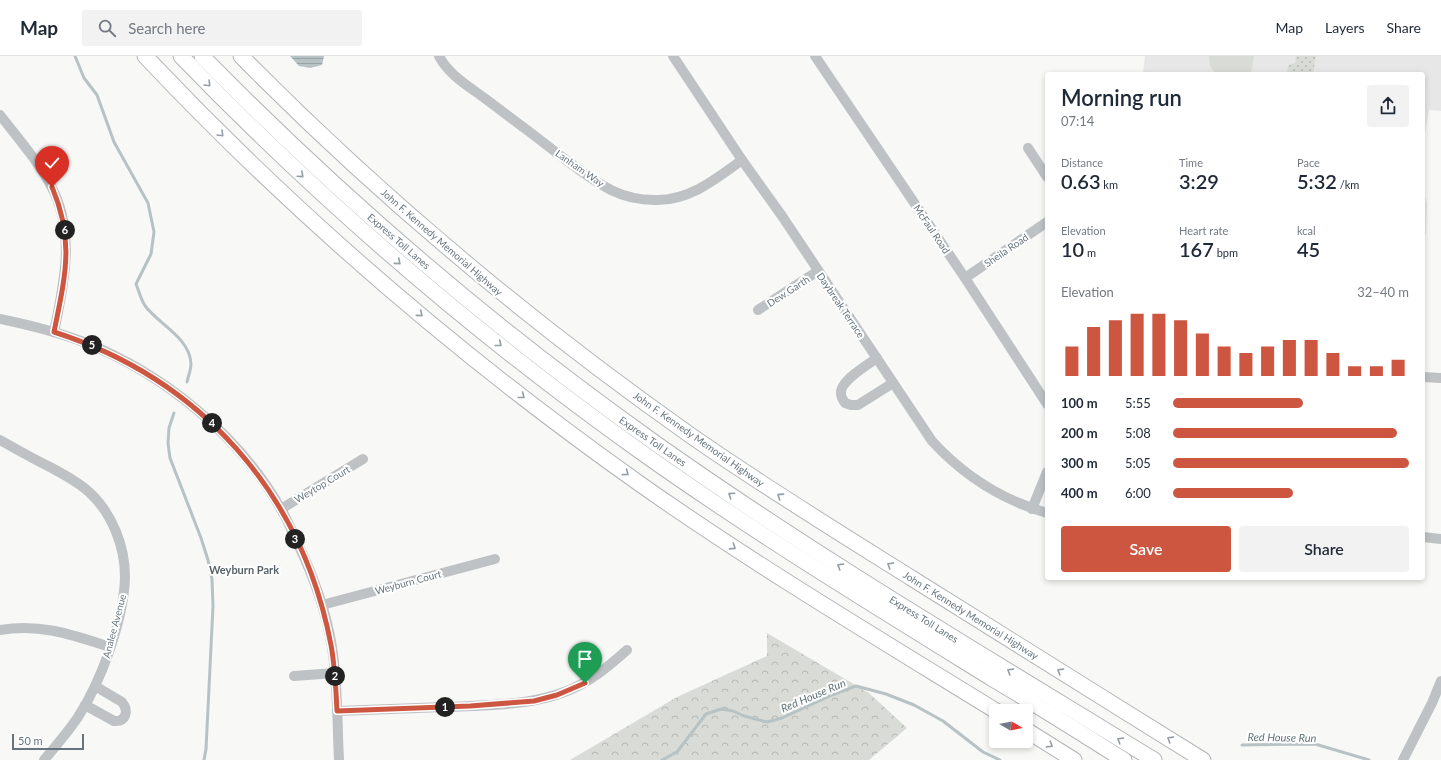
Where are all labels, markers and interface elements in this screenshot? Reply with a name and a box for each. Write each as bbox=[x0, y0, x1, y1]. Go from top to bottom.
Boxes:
search box bbox=[82, 10, 362, 46]
text: Map bbox=[20, 16, 58, 39]
icon: search bbox=[96, 17, 118, 39]
text: Search here bbox=[128, 19, 206, 37]
text: Map bbox=[1275, 19, 1303, 36]
text: Layers bbox=[1325, 19, 1365, 36]
text: Share bbox=[1387, 19, 1421, 36]
one-way arrow bbox=[204, 79, 211, 87]
text: Morning run bbox=[1061, 84, 1182, 111]
button: share bbox=[1367, 85, 1409, 127]
text: 07:14 bbox=[1061, 113, 1094, 129]
one-way arrow bbox=[216, 129, 224, 137]
pin bbox=[35, 146, 69, 187]
street label: Lanham Way bbox=[553, 147, 607, 190]
icon: check bbox=[41, 152, 63, 174]
text: Distance bbox=[1061, 156, 1103, 169]
text: Time bbox=[1179, 156, 1203, 169]
text: Pace bbox=[1297, 156, 1320, 169]
text: 0.63 bbox=[1061, 169, 1101, 193]
text: 3:29 bbox=[1179, 169, 1219, 193]
text: 5:32 bbox=[1297, 169, 1337, 193]
one-way arrow bbox=[296, 170, 304, 178]
text: km bbox=[1101, 178, 1118, 191]
text: /km bbox=[1337, 178, 1359, 191]
street label: John F. Kennedy Memorial Highway bbox=[379, 186, 506, 299]
street label: McFaul Road bbox=[911, 202, 953, 256]
street label: Express Toll Lanes bbox=[365, 211, 433, 271]
pin: 6 bbox=[55, 220, 75, 240]
text: 6 bbox=[62, 223, 68, 236]
text: Elevation bbox=[1061, 224, 1106, 237]
text: Heart rate bbox=[1179, 224, 1228, 237]
text: kcal bbox=[1297, 224, 1316, 237]
street label: Sheila Road bbox=[982, 231, 1030, 269]
text: 10 bbox=[1061, 237, 1084, 261]
text: 167 bbox=[1179, 237, 1214, 261]
text: 45 bbox=[1297, 237, 1320, 261]
text: m bbox=[1084, 246, 1096, 259]
text: bpm bbox=[1214, 246, 1238, 259]
one-way arrow bbox=[394, 257, 401, 264]
street label: Daybreak Terrace bbox=[815, 270, 867, 340]
street label: Dew Garth bbox=[765, 273, 811, 309]
text: Elevation bbox=[1061, 284, 1114, 300]
text: 32–40 m bbox=[1357, 284, 1409, 300]
one-way arrow bbox=[416, 310, 423, 317]
pin: 5 bbox=[82, 335, 102, 355]
text: 5 bbox=[89, 338, 95, 351]
one-way arrow bbox=[494, 340, 501, 347]
street label: John F. Kennedy Memorial Highway bbox=[631, 389, 767, 489]
one-way arrow bbox=[517, 391, 524, 398]
text: 100 m bbox=[1061, 395, 1098, 411]
text: 5:55 bbox=[1125, 395, 1151, 411]
pin: 4 bbox=[202, 413, 222, 433]
street label: Express Toll Lanes bbox=[617, 413, 689, 469]
text: 4 bbox=[209, 416, 215, 429]
text: 200 m bbox=[1061, 425, 1098, 441]
text: 5:08 bbox=[1125, 425, 1151, 441]
text: 300 m bbox=[1061, 455, 1098, 471]
text: 5:05 bbox=[1125, 455, 1151, 471]
street label: Weytop Court bbox=[292, 463, 352, 505]
one-way arrow bbox=[622, 468, 629, 476]
text: 400 m bbox=[1061, 485, 1098, 501]
text: 6:00 bbox=[1125, 485, 1151, 501]
one-way arrow bbox=[728, 493, 735, 500]
one-way arrow bbox=[777, 493, 784, 501]
button: Save bbox=[1061, 526, 1231, 572]
button: Share bbox=[1239, 526, 1409, 572]
pin: 3 bbox=[285, 529, 305, 549]
text: 3 bbox=[292, 532, 298, 545]
one-way arrow bbox=[729, 542, 736, 550]
one-way arrow bbox=[887, 562, 894, 569]
district label: Weyburn Park bbox=[209, 563, 279, 576]
one-way arrow bbox=[837, 564, 844, 571]
street label: Weyburn Court bbox=[374, 567, 443, 597]
street label: John F. Kennedy Memorial Highway bbox=[901, 568, 1041, 662]
street label: Analee Avenue bbox=[100, 593, 128, 659]
street label: Express Toll Lanes bbox=[887, 593, 961, 645]
pin bbox=[568, 642, 602, 683]
icon: arrive bbox=[574, 648, 596, 670]
pin: 2 bbox=[325, 666, 345, 686]
one-way arrow bbox=[1057, 668, 1064, 675]
text: 2 bbox=[332, 669, 338, 682]
one-way arrow bbox=[1007, 669, 1014, 676]
water label: Red House Run bbox=[779, 675, 847, 714]
pin: 1 bbox=[435, 697, 455, 717]
text: 1 bbox=[442, 700, 448, 713]
north arrow bbox=[989, 704, 1033, 748]
map controls bbox=[989, 704, 1033, 748]
water label: Red House Run bbox=[1247, 730, 1317, 744]
scale bar bbox=[12, 732, 84, 751]
text: 50 m bbox=[18, 734, 43, 747]
one-way arrow bbox=[1117, 737, 1124, 744]
one-way arrow bbox=[1167, 737, 1174, 744]
one-way arrow bbox=[1046, 740, 1053, 748]

